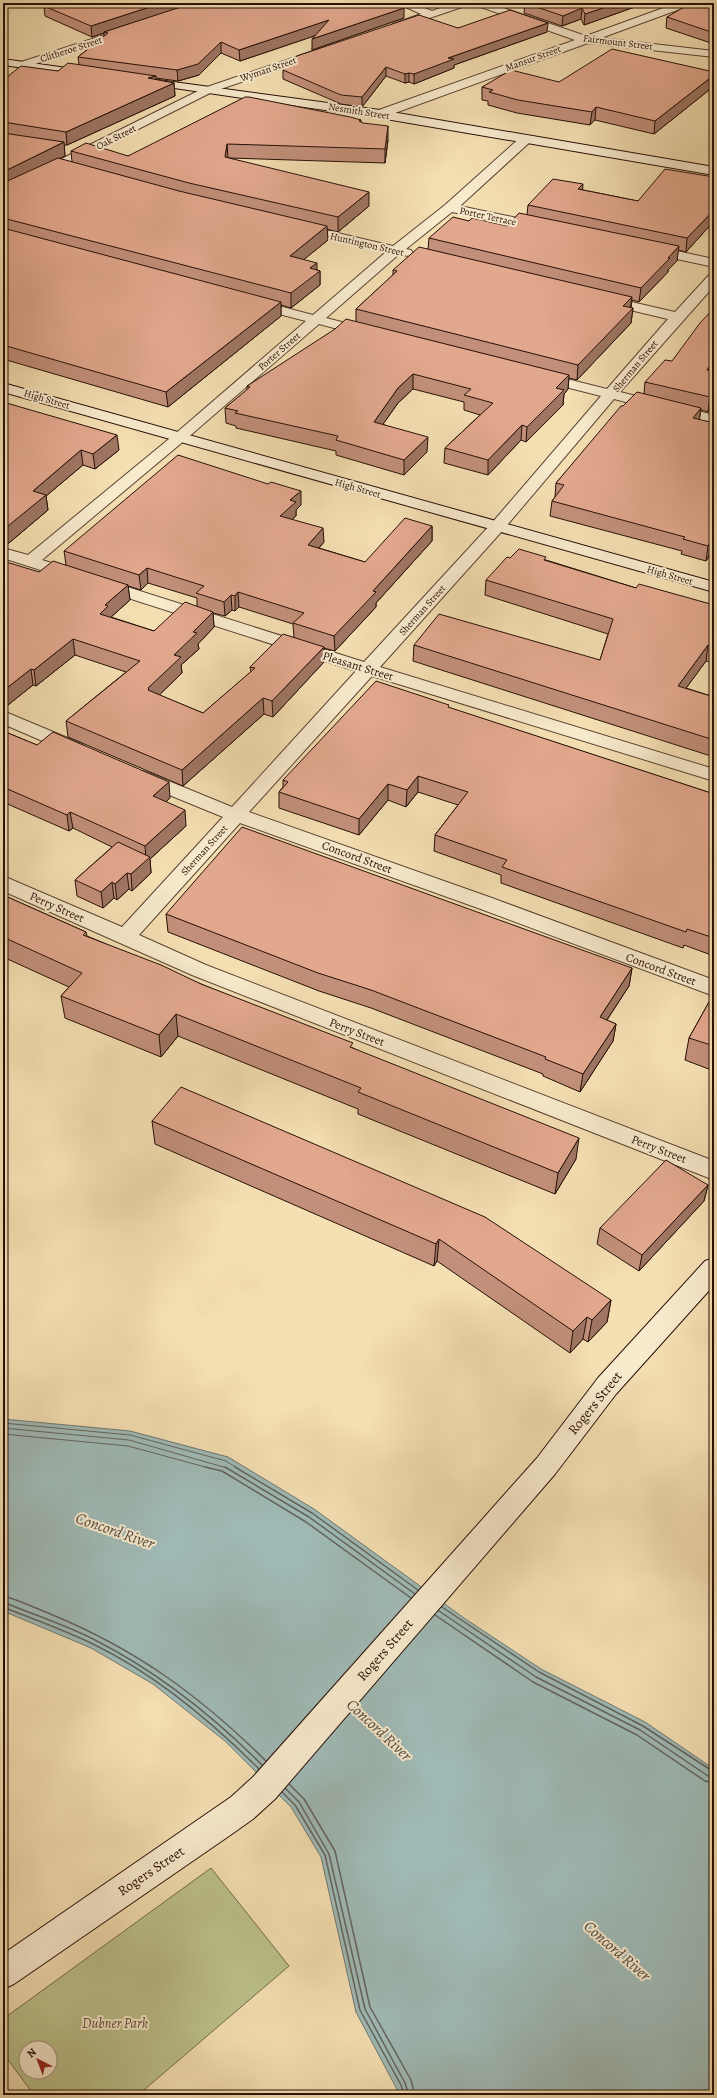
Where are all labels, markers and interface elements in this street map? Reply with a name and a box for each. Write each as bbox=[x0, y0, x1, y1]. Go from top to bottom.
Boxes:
street label: Fairmount Street bbox=[582, 31, 654, 53]
street label: Clitheroe Street bbox=[38, 33, 104, 65]
street label: Mansur Street bbox=[503, 42, 563, 74]
street label: Wyman Street bbox=[237, 53, 298, 85]
street label: Nesmith Street bbox=[327, 100, 391, 122]
street label: Oak Street bbox=[94, 121, 139, 153]
street label: Porter Terrace bbox=[458, 204, 518, 228]
street label: Huntington Street bbox=[329, 229, 406, 259]
street label: Porter Street bbox=[255, 329, 303, 373]
street label: Sherman Street bbox=[609, 337, 661, 395]
street label: High Street bbox=[23, 386, 72, 412]
street label: High Street bbox=[334, 475, 383, 501]
street label: High Street bbox=[646, 562, 695, 588]
street label: Sherman Street bbox=[396, 581, 449, 638]
street label: Pleasant Street bbox=[321, 648, 395, 684]
street label: Sherman Street bbox=[178, 821, 231, 878]
street label: Concord Street bbox=[320, 837, 394, 877]
street label: Perry Street bbox=[27, 888, 87, 926]
street label: Concord Street bbox=[624, 949, 698, 989]
street label: Perry Street bbox=[327, 1014, 387, 1050]
street label: Perry Street bbox=[629, 1131, 689, 1167]
street label: Rogers Street bbox=[564, 1367, 627, 1439]
water label: Concord River bbox=[73, 1507, 158, 1555]
street label: Rogers Street bbox=[353, 1615, 418, 1685]
water label: Concord River bbox=[341, 1694, 417, 1766]
street label: Rogers Street bbox=[114, 1842, 188, 1900]
water label: Concord River bbox=[579, 1916, 656, 1987]
park label: Dubner Park bbox=[82, 2014, 148, 2033]
north arrow bbox=[18, 2040, 58, 2080]
text: N bbox=[24, 2045, 40, 2061]

